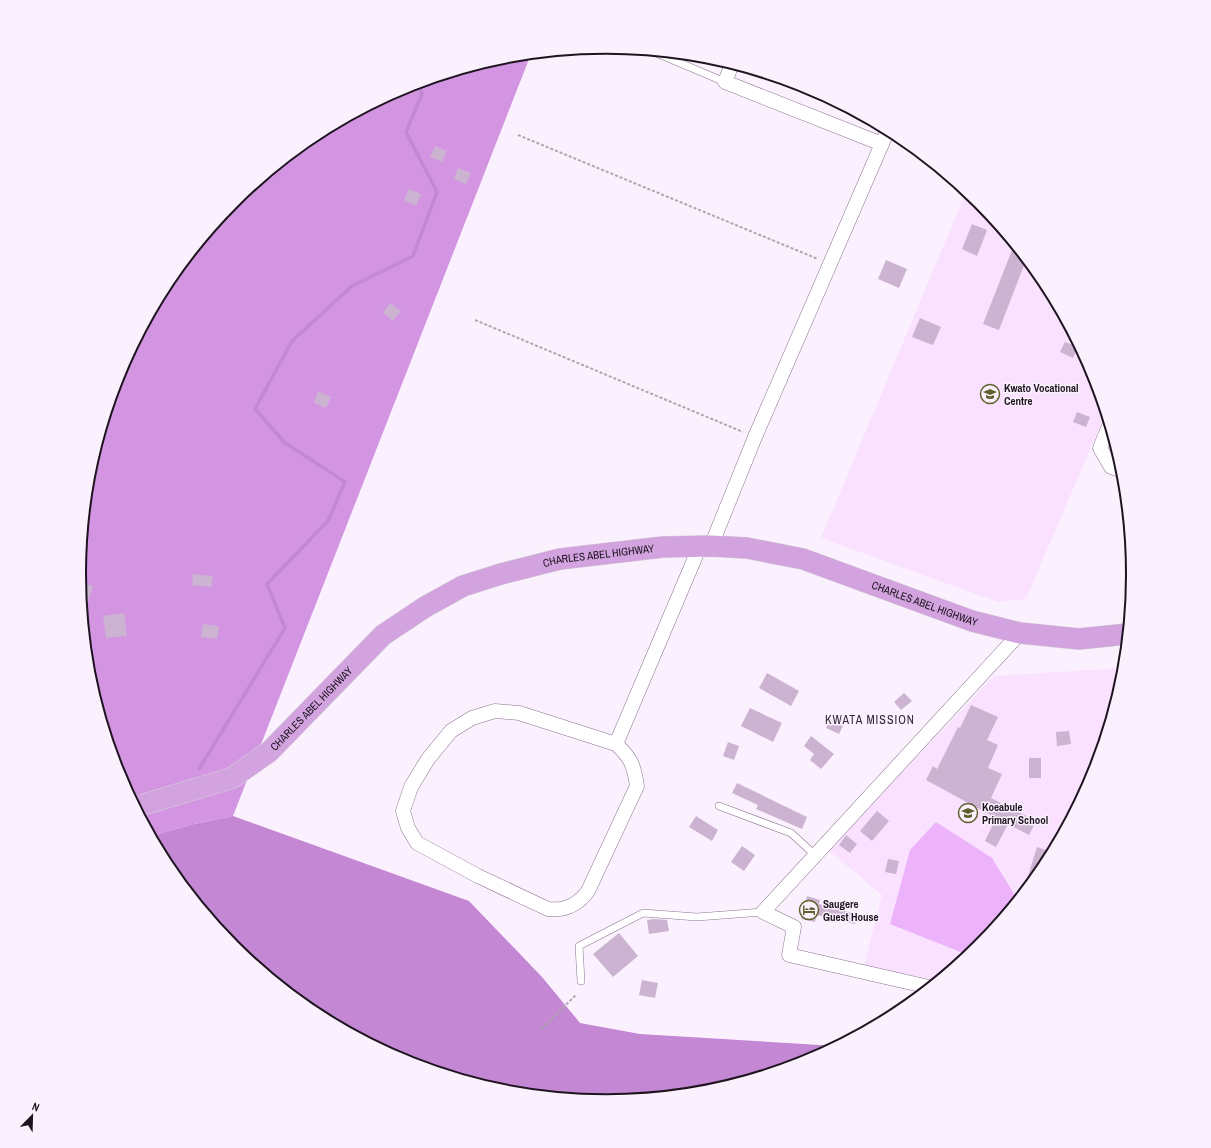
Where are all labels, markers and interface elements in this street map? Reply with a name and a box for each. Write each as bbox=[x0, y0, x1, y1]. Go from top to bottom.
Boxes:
place label: Kwato Vocational Centre bbox=[1004, 381, 1079, 408]
school or university icon: Kwato Vocational Centre bbox=[979, 383, 1001, 405]
street label: CHARLES ABEL HIGHWAY bbox=[541, 541, 655, 570]
street label: CHARLES ABEL HIGHWAY bbox=[870, 578, 979, 629]
street label: CHARLES ABEL HIGHWAY bbox=[267, 664, 355, 754]
district label: KWATA MISSION bbox=[825, 712, 915, 728]
place label: Koeabule Primary School bbox=[982, 800, 1048, 827]
school or university icon: Koeabule Primary School bbox=[957, 802, 979, 824]
place label: Saugere Guest House bbox=[823, 897, 879, 924]
hotel icon: Saugere Guest House bbox=[798, 899, 820, 921]
north arrow bbox=[12, 1096, 52, 1136]
text: N bbox=[30, 1099, 42, 1115]

